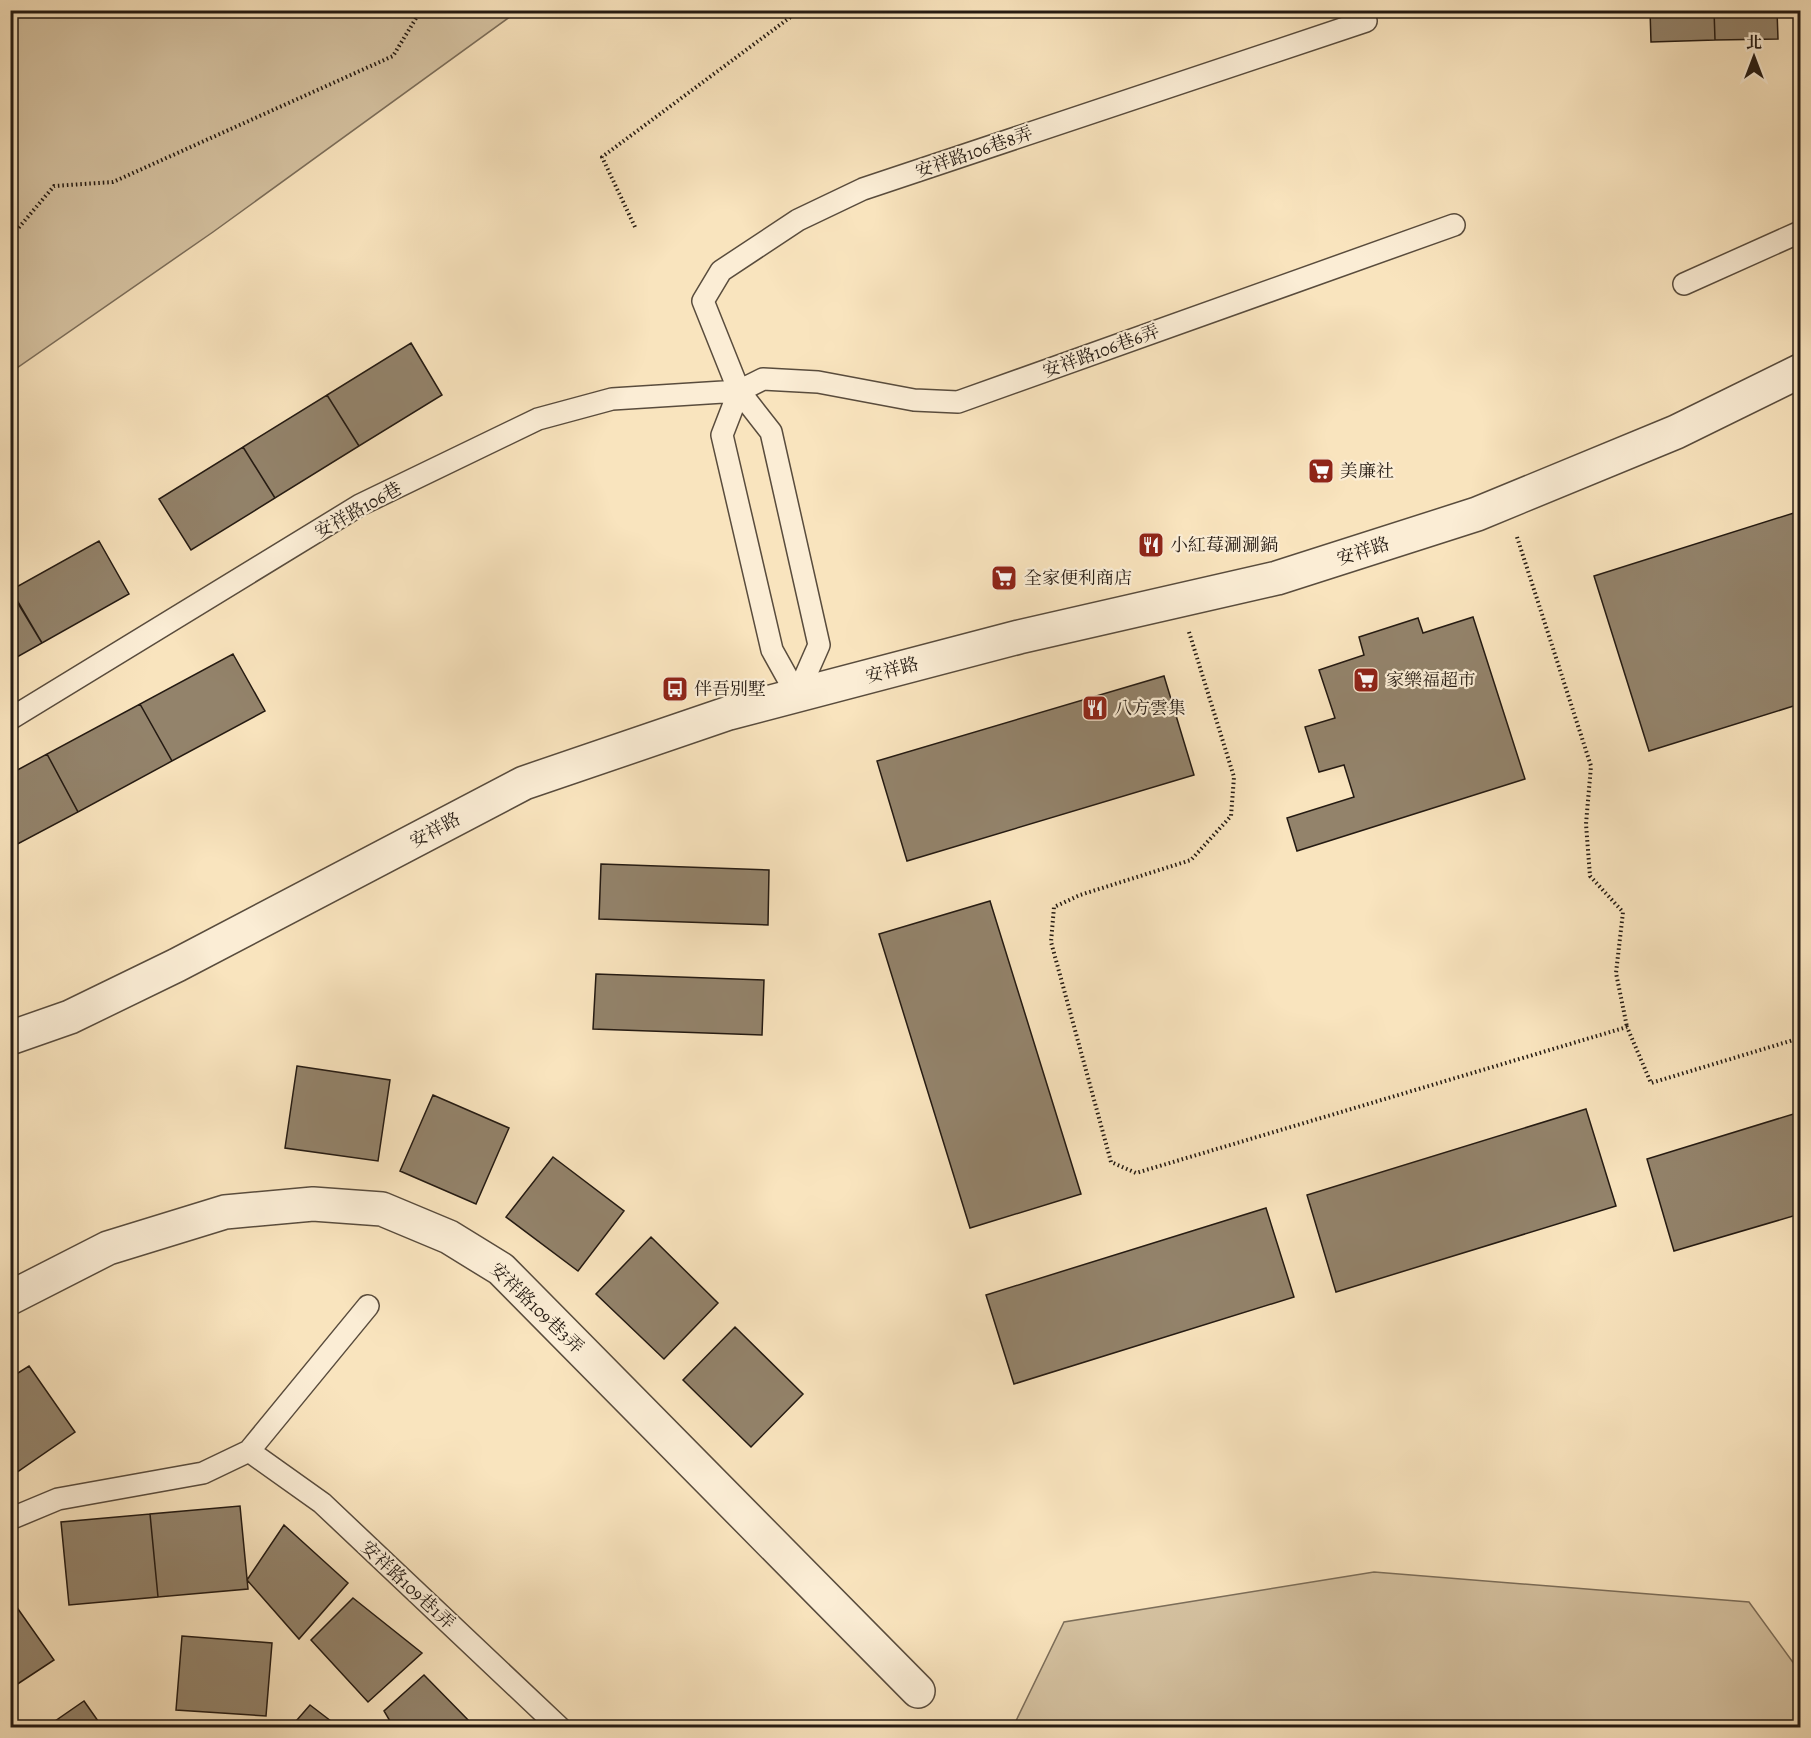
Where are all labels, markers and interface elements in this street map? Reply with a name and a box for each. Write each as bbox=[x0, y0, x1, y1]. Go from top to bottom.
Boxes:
north arrow bbox=[1724, 27, 1784, 87]
text: 北 bbox=[1746, 32, 1762, 54]
street label: 安祥路106巷8弄 bbox=[912, 121, 1036, 183]
street label: 安祥路106巷6弄 bbox=[1039, 319, 1163, 383]
supermarket icon: 美廉社 bbox=[1306, 456, 1336, 486]
place label: 美廉社 bbox=[1340, 459, 1394, 483]
street label: 安祥路106巷 bbox=[310, 476, 406, 544]
restaurant icon: 小紅莓涮涮鍋 bbox=[1136, 530, 1166, 560]
street label: 安祥路 bbox=[1334, 531, 1392, 571]
place label: 小紅莓涮涮鍋 bbox=[1170, 533, 1278, 557]
supermarket icon: 全家便利商店 bbox=[989, 563, 1019, 593]
place label: 全家便利商店 bbox=[1024, 566, 1132, 590]
street label: 安祥路 bbox=[863, 651, 921, 689]
supermarket icon: 家樂福超市 bbox=[1351, 665, 1381, 695]
place label: 家樂福超市 bbox=[1386, 668, 1476, 692]
bus stop icon: 伴吾別墅 bbox=[660, 674, 690, 704]
place label: 伴吾別墅 bbox=[694, 677, 766, 701]
restaurant icon: 八方雲集 bbox=[1080, 693, 1110, 723]
place label: 八方雲集 bbox=[1114, 696, 1186, 720]
street label: 安祥路 bbox=[406, 807, 464, 853]
street label: 安祥路109巷3弄 bbox=[485, 1257, 589, 1359]
street label: 安祥路109巷1弄 bbox=[356, 1535, 460, 1635]

